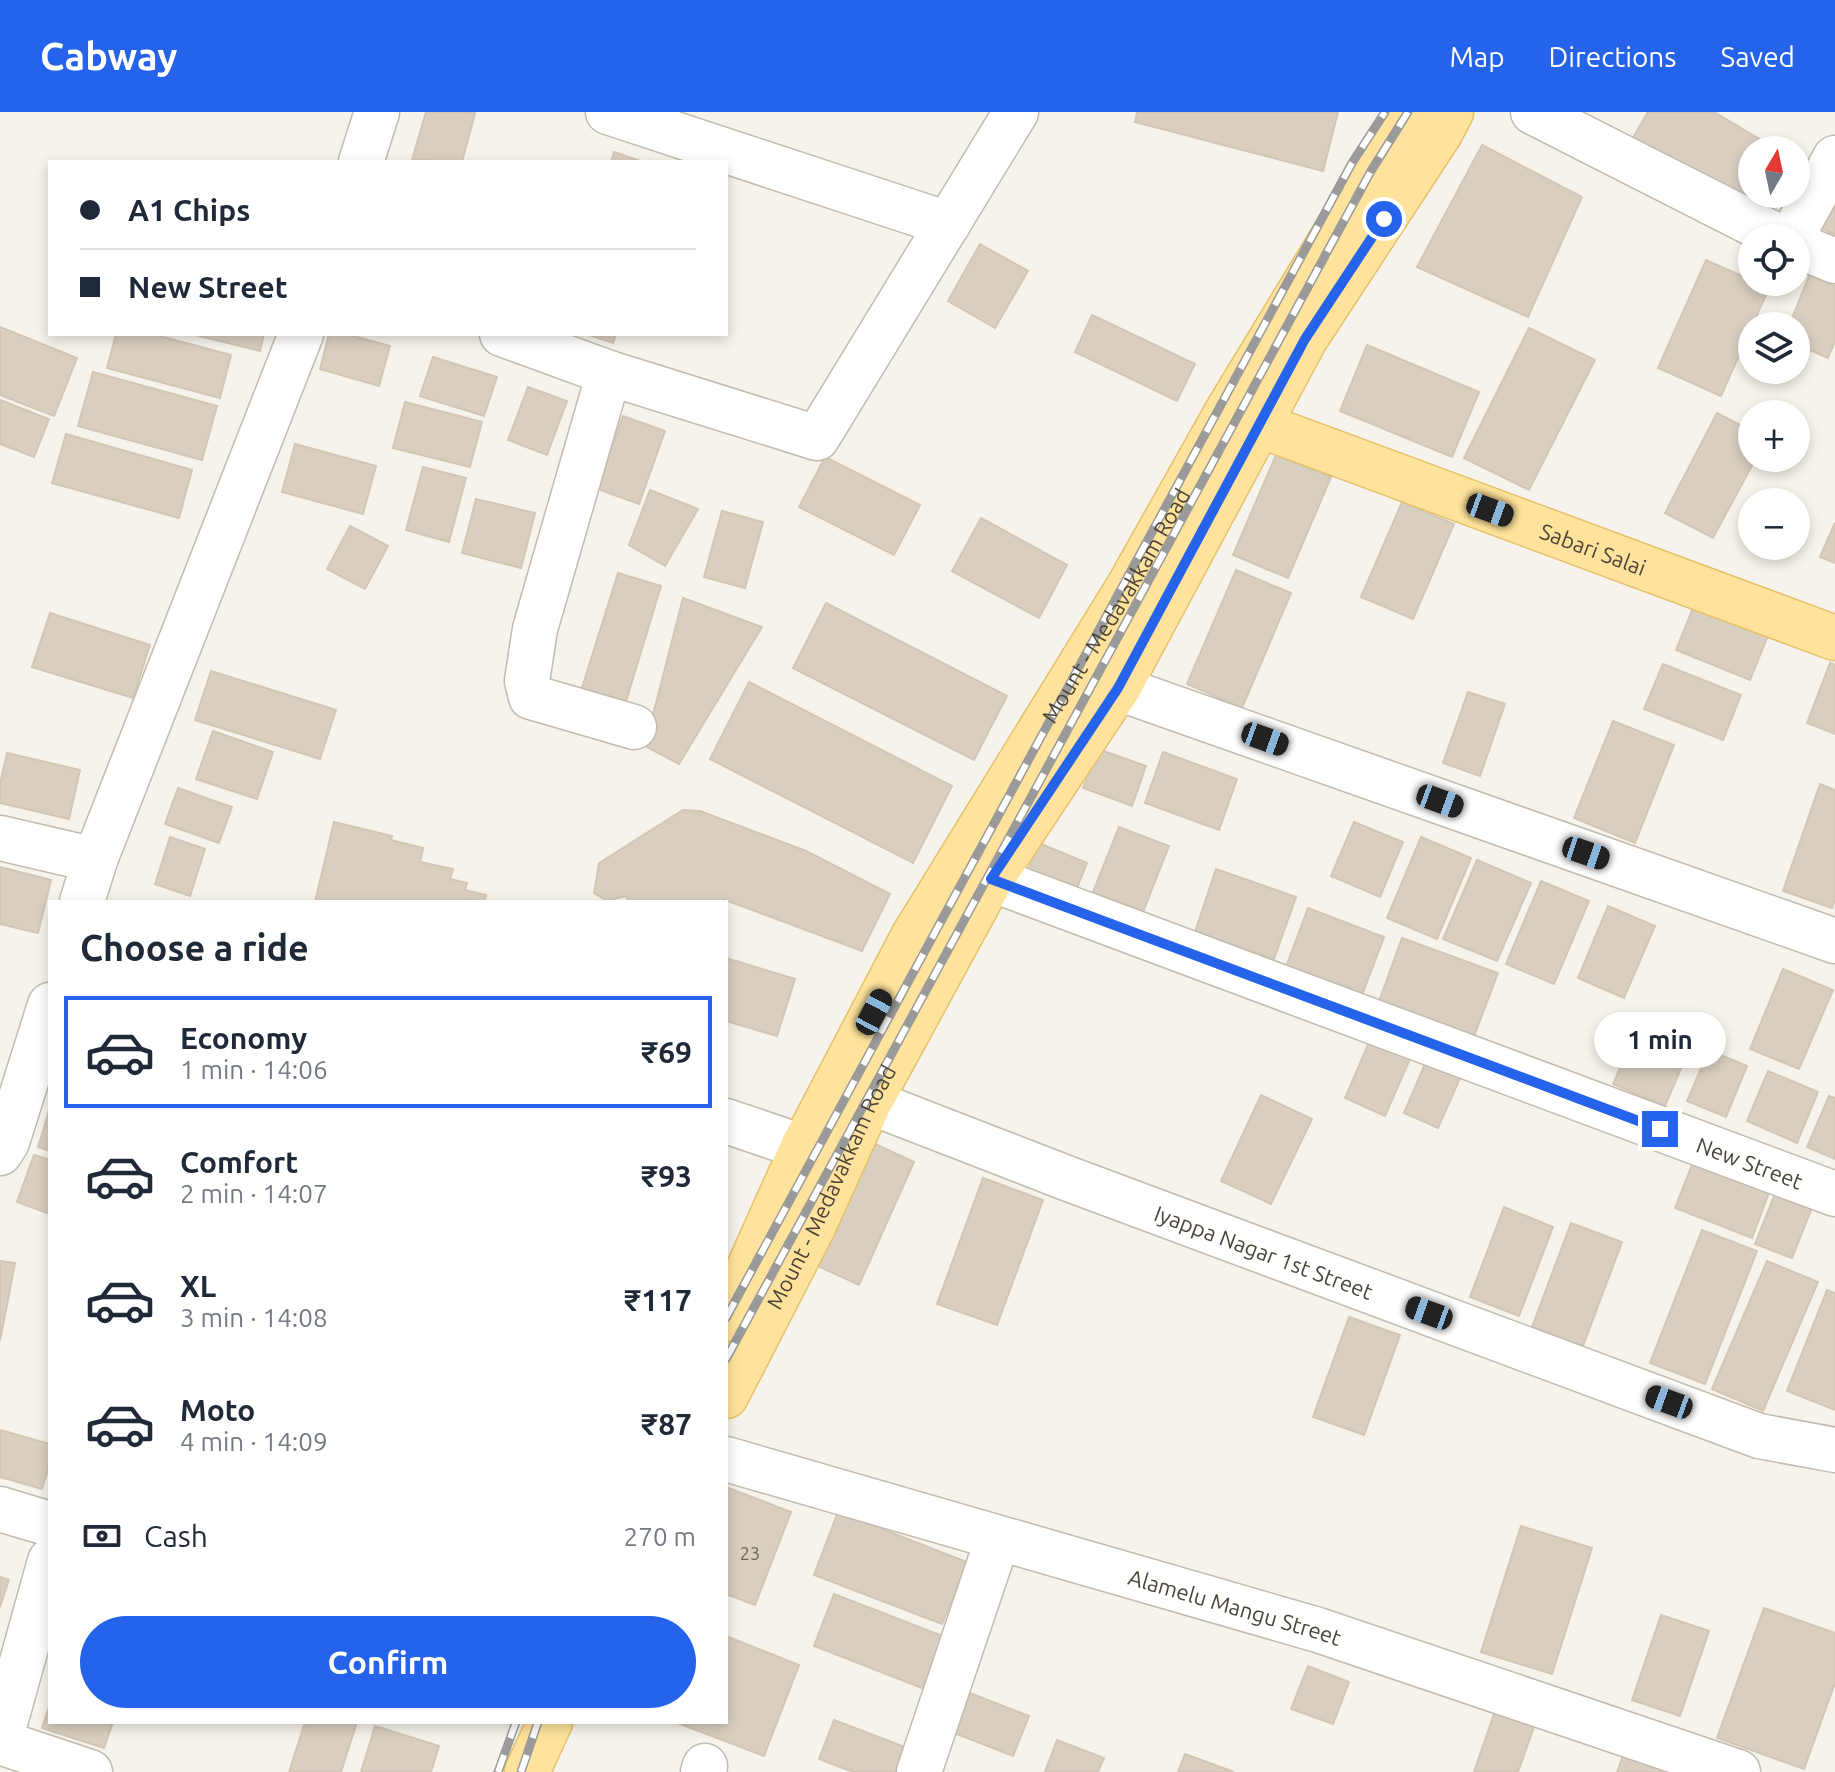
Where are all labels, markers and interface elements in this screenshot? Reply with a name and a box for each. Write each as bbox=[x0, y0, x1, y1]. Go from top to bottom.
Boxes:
text: Cabway bbox=[40, 35, 177, 77]
text: Map bbox=[1449, 41, 1505, 72]
text: Directions bbox=[1549, 41, 1676, 72]
text: Saved bbox=[1720, 41, 1795, 72]
north arrow bbox=[1738, 136, 1810, 208]
map controls bbox=[1738, 136, 1810, 560]
text: A1 Chips bbox=[128, 193, 250, 227]
route start bbox=[1366, 201, 1402, 237]
button: locate bbox=[1738, 224, 1810, 296]
text: New Street bbox=[128, 270, 288, 304]
button: layers bbox=[1738, 312, 1810, 384]
button: + bbox=[1738, 400, 1810, 472]
street label: Mount - Medavakkam Road bbox=[1036, 484, 1194, 727]
button: − bbox=[1738, 488, 1810, 560]
car bbox=[1463, 491, 1517, 529]
street label: Sabari Salai bbox=[1537, 517, 1650, 579]
car bbox=[1238, 720, 1292, 758]
car bbox=[1413, 782, 1467, 820]
car bbox=[1559, 834, 1613, 872]
text: Choose a ride bbox=[80, 927, 309, 968]
car bbox=[852, 985, 896, 1039]
callout: 1 min bbox=[1594, 1013, 1726, 1069]
icon: car bbox=[84, 1016, 156, 1088]
text: Economy bbox=[180, 1021, 307, 1055]
text: 1 min bbox=[1627, 1025, 1693, 1054]
text: ₹69 bbox=[641, 1035, 692, 1069]
text: 1 min · 14:06 bbox=[180, 1055, 328, 1084]
street label: Mount - Medavakkam Road bbox=[761, 1060, 900, 1313]
route end bbox=[1642, 1111, 1678, 1147]
street label: New Street bbox=[1693, 1131, 1807, 1194]
icon: car bbox=[84, 1140, 156, 1212]
text: Comfort bbox=[180, 1145, 298, 1179]
text: ₹93 bbox=[641, 1159, 692, 1193]
text: 2 min · 14:07 bbox=[180, 1179, 328, 1208]
street label: Iyappa Nagar 1st Street bbox=[1151, 1200, 1377, 1304]
icon: car bbox=[84, 1264, 156, 1336]
text: XL bbox=[180, 1269, 216, 1303]
text: ₹117 bbox=[624, 1283, 692, 1317]
car bbox=[1402, 1294, 1456, 1332]
text: 3 min · 14:08 bbox=[180, 1303, 328, 1332]
car bbox=[1642, 1383, 1696, 1421]
icon: car bbox=[84, 1388, 156, 1460]
text: Moto bbox=[180, 1393, 255, 1427]
text: ₹87 bbox=[641, 1407, 692, 1441]
text: 4 min · 14:09 bbox=[180, 1427, 328, 1456]
icon: cash bbox=[80, 1514, 124, 1558]
text: Cash bbox=[144, 1519, 208, 1553]
text: 270 m bbox=[624, 1522, 696, 1551]
house number: 23 bbox=[740, 1543, 760, 1563]
street label: Alamelu Mangu Street bbox=[1126, 1563, 1345, 1650]
button: Confirm bbox=[80, 1616, 696, 1708]

